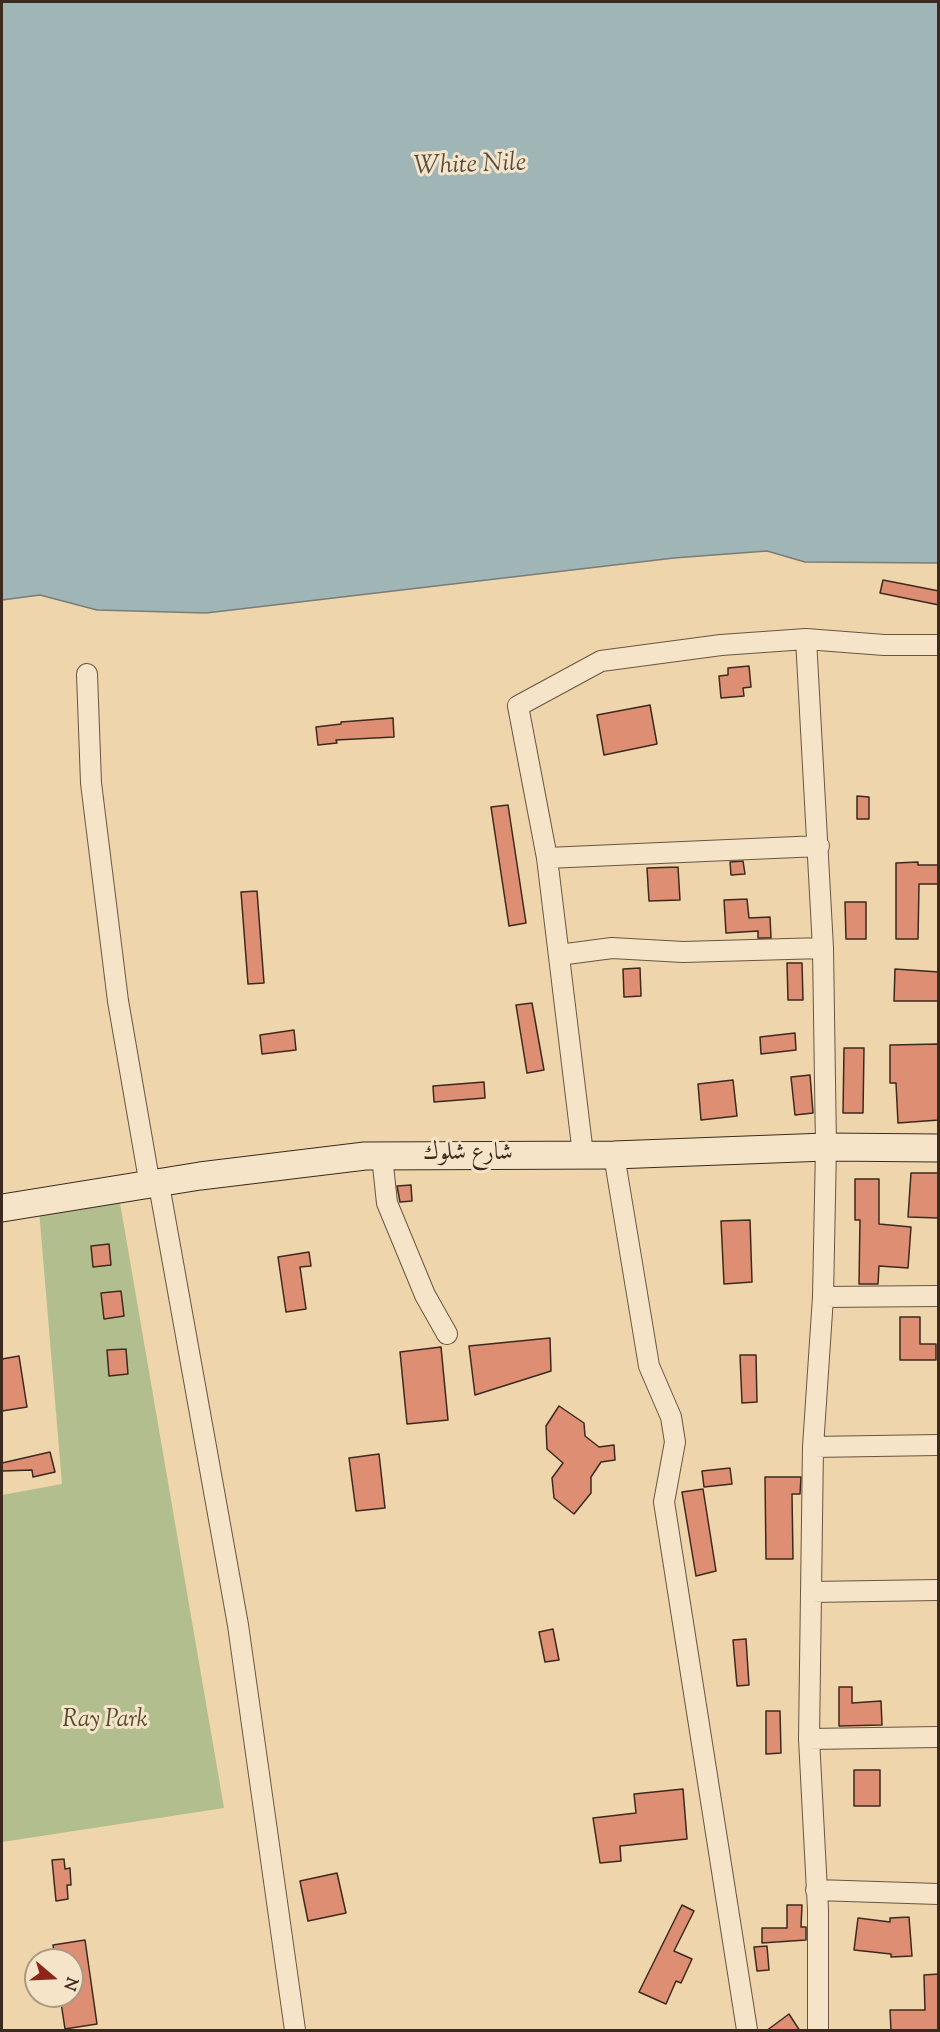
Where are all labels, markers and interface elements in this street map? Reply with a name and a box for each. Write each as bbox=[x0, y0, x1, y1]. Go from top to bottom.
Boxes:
water label: White Nile bbox=[413, 149, 527, 185]
street label: شارع شلوك bbox=[423, 1141, 513, 1169]
park label: Ray Park bbox=[62, 1708, 148, 1736]
north arrow bbox=[24, 1948, 84, 2008]
text: N bbox=[57, 1974, 83, 1993]

